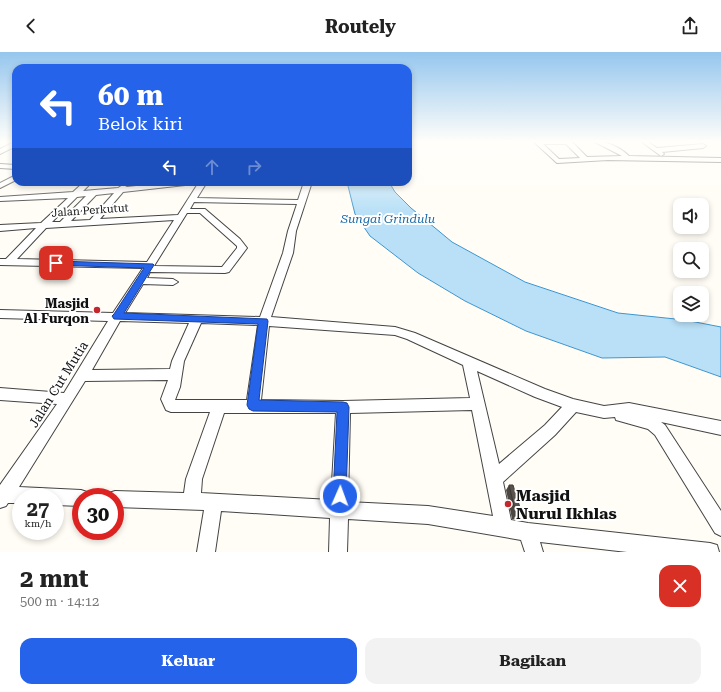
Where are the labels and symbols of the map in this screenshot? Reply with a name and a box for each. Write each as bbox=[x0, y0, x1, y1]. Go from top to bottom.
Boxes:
street label: Jalan Perkutut bbox=[51, 201, 129, 220]
water label: Sungai Grindulu bbox=[340, 212, 435, 226]
pin bbox=[39, 246, 73, 280]
place label: Masjid Al Furqon bbox=[24, 296, 89, 326]
marker: Masjid Al Furqon bbox=[92, 305, 102, 315]
street label: Jalan Cut Mutia bbox=[26, 338, 91, 430]
position arrow bbox=[319, 475, 361, 517]
place label: Masjid Nurul Ikhlas bbox=[516, 486, 617, 523]
speed limit sign: 30 bbox=[72, 488, 124, 540]
marker: Masjid Nurul Ikhlas bbox=[503, 499, 513, 509]

